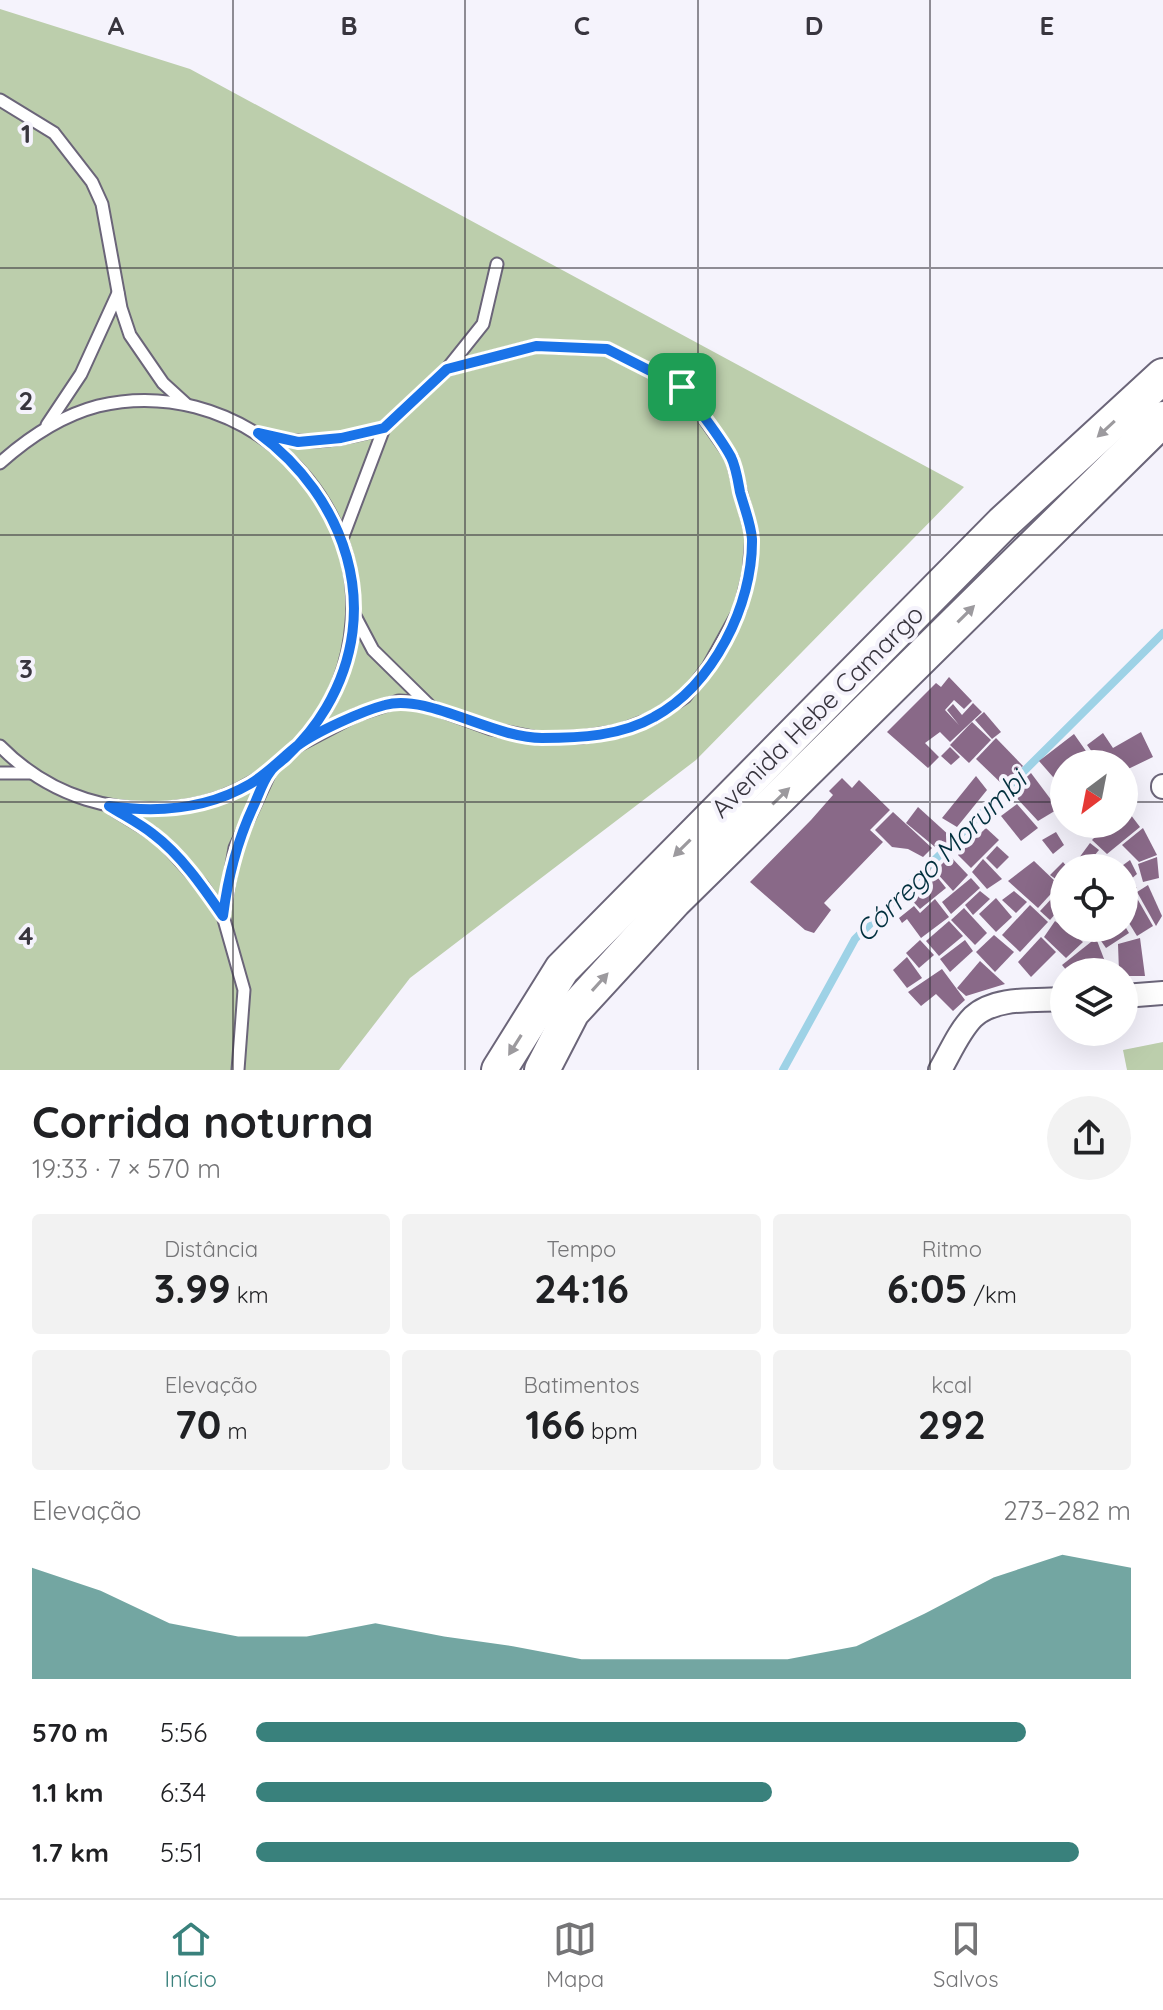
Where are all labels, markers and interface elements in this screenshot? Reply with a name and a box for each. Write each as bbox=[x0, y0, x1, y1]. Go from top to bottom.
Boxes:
text: A bbox=[108, 9, 125, 42]
text: B bbox=[340, 9, 358, 42]
text: C bbox=[574, 9, 590, 42]
text: D bbox=[805, 9, 823, 42]
text: E bbox=[1040, 9, 1054, 42]
text: 1 bbox=[21, 117, 31, 150]
pin bbox=[648, 353, 716, 421]
icon: arrive bbox=[660, 365, 704, 409]
text: 2 bbox=[19, 384, 33, 417]
one-way arrow bbox=[1096, 419, 1115, 437]
street label: Avenida Hebe Camargo bbox=[704, 598, 930, 824]
one-way arrow bbox=[956, 605, 975, 623]
text: 3 bbox=[19, 652, 33, 685]
north arrow bbox=[1050, 750, 1138, 838]
map controls bbox=[1050, 750, 1138, 1046]
water label: Córrego Morumbi bbox=[847, 761, 1035, 949]
one-way arrow bbox=[771, 787, 790, 806]
one-way arrow bbox=[673, 838, 692, 857]
button: locate bbox=[1050, 854, 1138, 942]
text: 4 bbox=[18, 919, 34, 952]
button: layers bbox=[1050, 958, 1138, 1046]
one-way arrow bbox=[590, 973, 608, 992]
one-way arrow bbox=[508, 1034, 522, 1056]
text: Corrida noturna bbox=[32, 1094, 374, 1149]
button: share bbox=[1047, 1096, 1131, 1180]
text: 19:33 · 7 × 570 m bbox=[32, 1152, 221, 1185]
text: Distância bbox=[164, 1235, 258, 1263]
text: Tempo bbox=[547, 1235, 616, 1263]
text: Ritmo bbox=[922, 1235, 982, 1263]
text: 3.99 bbox=[154, 1263, 231, 1313]
text: 24:16 bbox=[534, 1263, 629, 1313]
text: 6:05 bbox=[887, 1263, 967, 1313]
text: km bbox=[231, 1281, 269, 1309]
text: /km bbox=[967, 1281, 1017, 1309]
text: Elevação bbox=[165, 1371, 257, 1399]
text: Batimentos bbox=[523, 1371, 639, 1399]
text: kcal bbox=[931, 1371, 972, 1399]
text: 70 bbox=[175, 1399, 221, 1449]
text: 166 bbox=[525, 1399, 585, 1449]
text: 292 bbox=[918, 1399, 986, 1449]
text: m bbox=[221, 1417, 247, 1445]
text: bpm bbox=[585, 1417, 638, 1445]
text: Elevação bbox=[32, 1494, 141, 1527]
text: 273–282 m bbox=[1003, 1494, 1131, 1527]
text: 570 m bbox=[32, 1716, 108, 1749]
text: 5:56 bbox=[160, 1716, 207, 1749]
text: 1.1 km bbox=[32, 1776, 103, 1809]
text: 6:34 bbox=[160, 1776, 206, 1809]
text: 1.7 km bbox=[32, 1836, 109, 1869]
text: 5:51 bbox=[160, 1836, 203, 1869]
tab: Início bbox=[165, 1917, 217, 1993]
tab: Mapa bbox=[546, 1917, 604, 1993]
tab: Salvos bbox=[933, 1917, 998, 1993]

